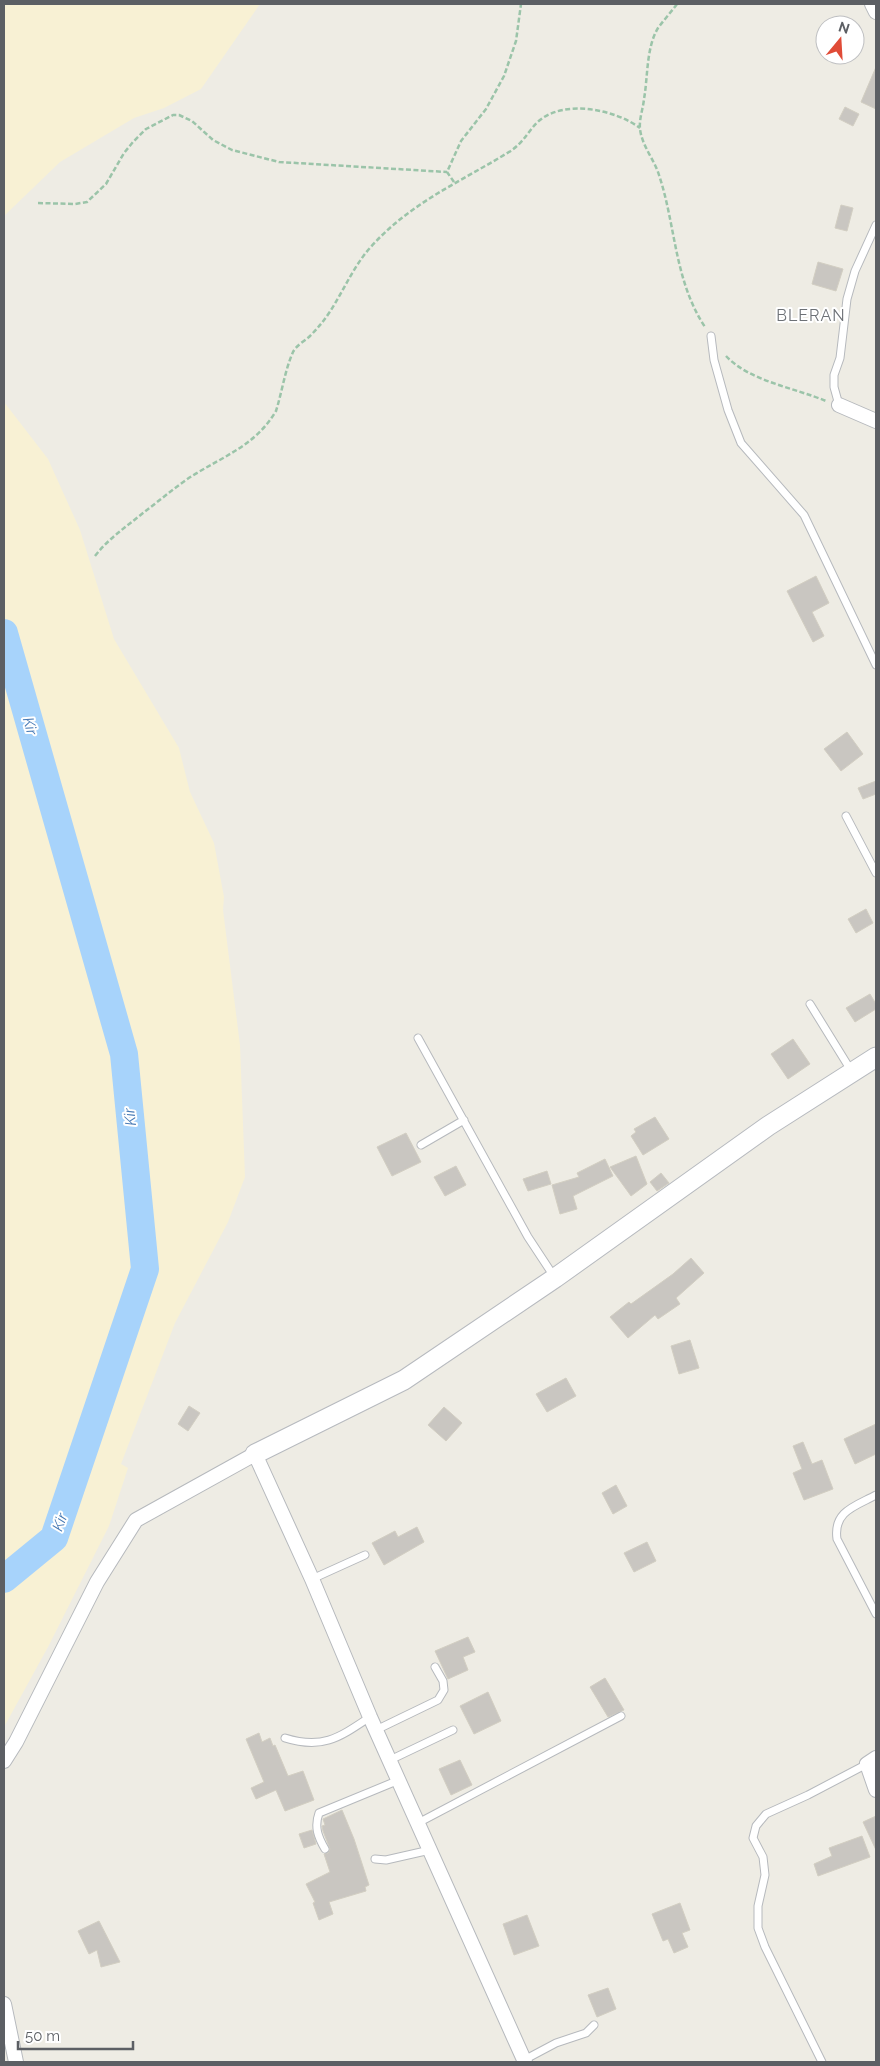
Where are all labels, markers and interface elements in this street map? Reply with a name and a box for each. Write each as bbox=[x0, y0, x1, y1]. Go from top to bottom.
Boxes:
north arrow bbox=[815, 15, 865, 65]
text: N bbox=[836, 18, 852, 37]
district label: BLERAN bbox=[776, 306, 846, 325]
water label: Kir bbox=[19, 715, 41, 738]
water label: Kir bbox=[120, 1106, 140, 1127]
water label: Kir bbox=[49, 1510, 72, 1533]
scale bar bbox=[18, 2018, 132, 2050]
text: 50 m bbox=[25, 2027, 60, 2045]

